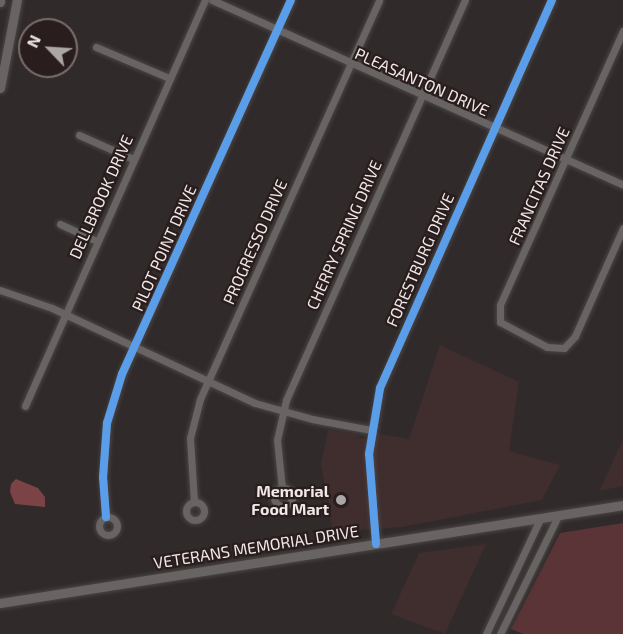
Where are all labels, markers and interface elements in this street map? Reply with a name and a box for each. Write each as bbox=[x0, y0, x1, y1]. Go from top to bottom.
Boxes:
north arrow bbox=[18, 18, 78, 78]
text: N bbox=[22, 32, 44, 50]
street label: PLEASANTON DRIVE bbox=[352, 44, 492, 120]
street label: FRANCITAS DRIVE bbox=[504, 124, 574, 248]
street label: DELLBROOK DRIVE bbox=[65, 132, 137, 262]
street label: CHERRY SPRING DRIVE bbox=[302, 157, 386, 313]
street label: PROGRESSO DRIVE bbox=[219, 177, 291, 307]
street label: PILOT POINT DRIVE bbox=[127, 182, 201, 314]
street label: FORESTBURG DRIVE bbox=[382, 190, 458, 330]
place label: Memorial Food Mart bbox=[251, 481, 329, 519]
marker: Memorial Food Mart bbox=[334, 493, 348, 507]
street label: VETERANS MEMORIAL DRIVE bbox=[152, 521, 360, 573]

